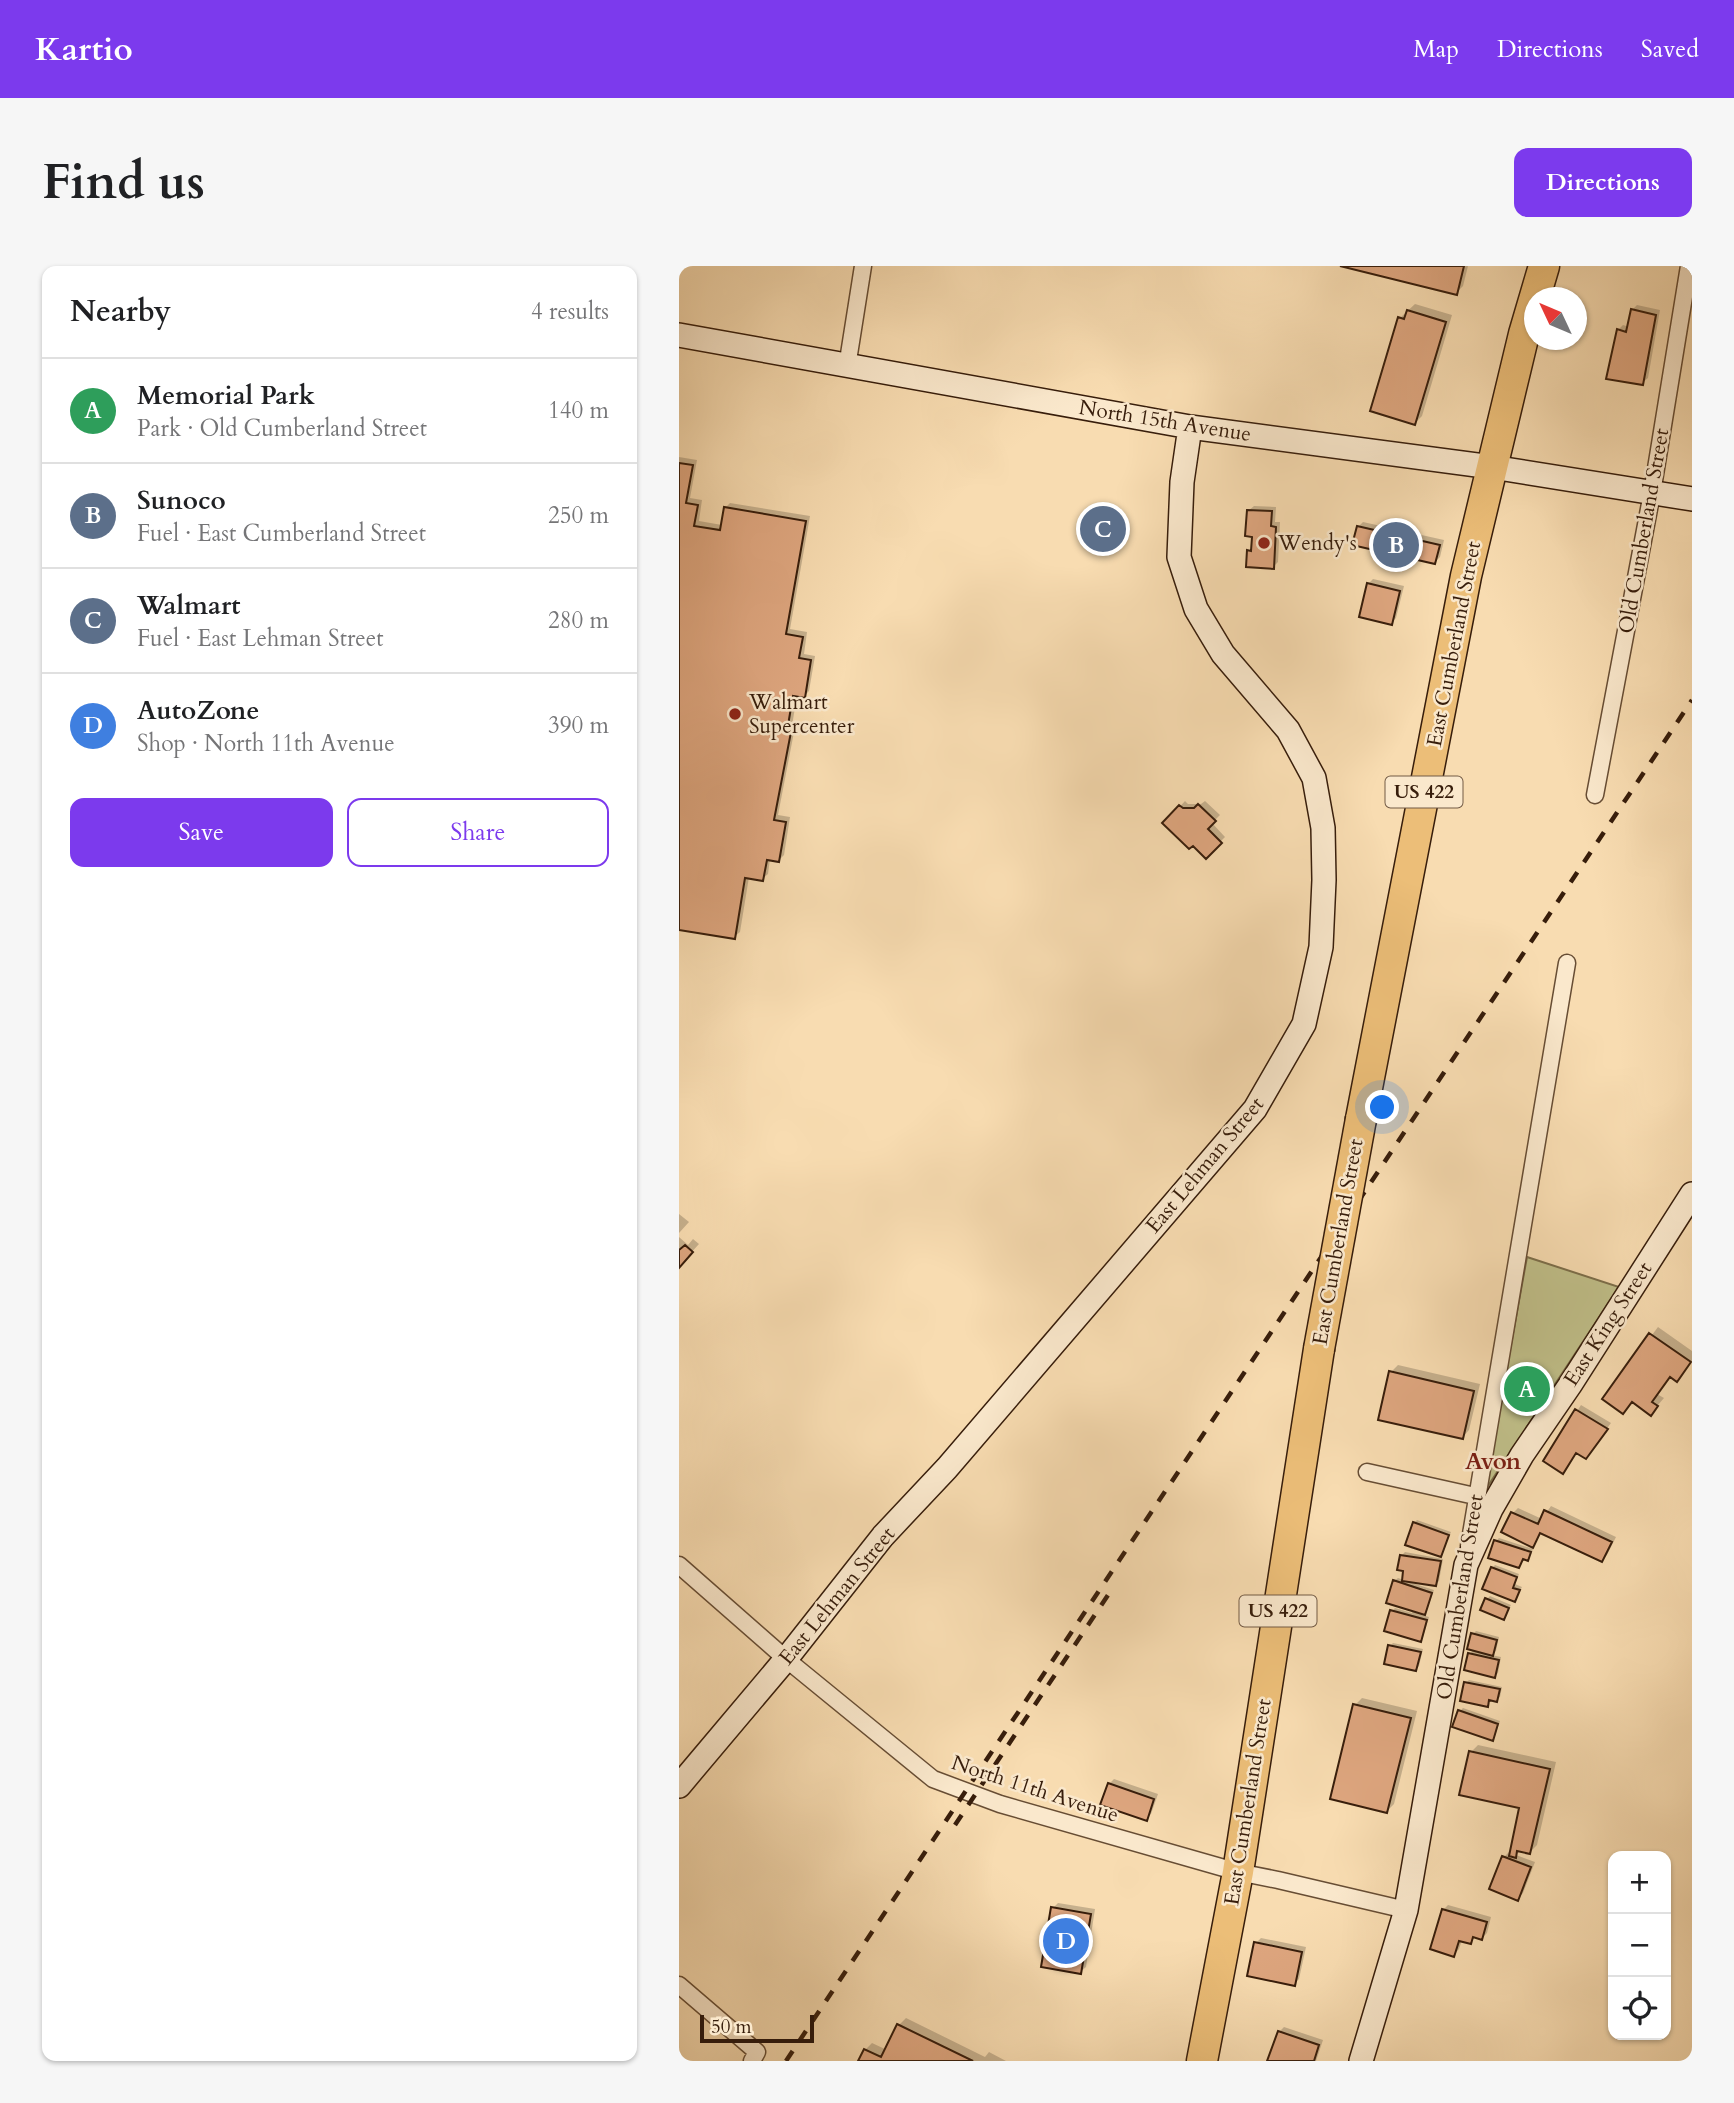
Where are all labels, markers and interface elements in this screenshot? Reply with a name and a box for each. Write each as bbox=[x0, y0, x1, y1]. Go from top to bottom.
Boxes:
text: Kartio bbox=[35, 27, 133, 72]
text: Map bbox=[1413, 33, 1459, 66]
text: Directions bbox=[1497, 33, 1603, 66]
text: Saved bbox=[1641, 33, 1699, 66]
button: Directions bbox=[1514, 148, 1692, 217]
text: Find us bbox=[42, 149, 205, 216]
north arrow bbox=[1524, 287, 1587, 350]
text: Nearby bbox=[70, 291, 171, 332]
text: 4 results bbox=[531, 296, 609, 327]
text: Memorial Park bbox=[137, 378, 315, 413]
street label: North 15th Avenue bbox=[1077, 393, 1253, 449]
text: A bbox=[84, 395, 102, 426]
text: 140 m bbox=[548, 395, 609, 426]
text: Park · Old Cumberland Street bbox=[137, 413, 427, 444]
street label: Old Cumberland Street bbox=[1612, 426, 1676, 636]
text: Sunoco bbox=[137, 483, 226, 518]
text: B bbox=[85, 500, 101, 531]
text: 250 m bbox=[548, 500, 609, 531]
pin: C bbox=[1080, 503, 1126, 555]
text: Fuel · East Cumberland Street bbox=[137, 518, 426, 549]
pin: B bbox=[1373, 519, 1419, 571]
place label: Wendy's bbox=[1277, 529, 1357, 558]
marker: Wendy's bbox=[1256, 535, 1272, 551]
street label: East Cumberland Street bbox=[1420, 538, 1488, 749]
text: Walmart bbox=[137, 588, 241, 623]
text: C bbox=[84, 605, 102, 636]
text: 280 m bbox=[548, 605, 609, 636]
text: Fuel · East Lehman Street bbox=[137, 623, 383, 654]
place label: Walmart Supercenter bbox=[748, 688, 855, 741]
text: AutoZone bbox=[137, 693, 259, 728]
marker: Walmart Supercenter bbox=[727, 706, 743, 722]
text: D bbox=[83, 710, 103, 741]
text: 390 m bbox=[548, 710, 609, 741]
text: Shop · North 11th Avenue bbox=[137, 728, 395, 759]
road number: US 422 bbox=[1385, 776, 1463, 807]
button: Save bbox=[70, 798, 333, 867]
button: Share bbox=[347, 798, 609, 867]
street label: East Lehman Street bbox=[1139, 1090, 1271, 1239]
your location bbox=[1365, 1090, 1399, 1124]
street label: East Cumberland Street bbox=[1306, 1136, 1370, 1347]
street label: East King Street bbox=[1557, 1256, 1659, 1392]
pin: A bbox=[1504, 1363, 1550, 1415]
district label: Avon bbox=[1465, 1445, 1522, 1478]
street label: Old Cumberland Street bbox=[1429, 1492, 1491, 1702]
street label: East Lehman Street bbox=[772, 1521, 902, 1671]
road number: US 422 bbox=[1239, 1596, 1317, 1626]
street label: East Cumberland Street bbox=[1217, 1696, 1279, 1907]
street label: North 11th Avenue bbox=[948, 1748, 1122, 1830]
map controls bbox=[1608, 1851, 1671, 2040]
button: + bbox=[1608, 1851, 1671, 1914]
button: − bbox=[1608, 1914, 1671, 1977]
pin: D bbox=[1043, 1915, 1089, 1967]
button: locate bbox=[1608, 1977, 1671, 2040]
scale bar bbox=[700, 2012, 814, 2044]
text: 50 m bbox=[711, 2014, 752, 2040]

